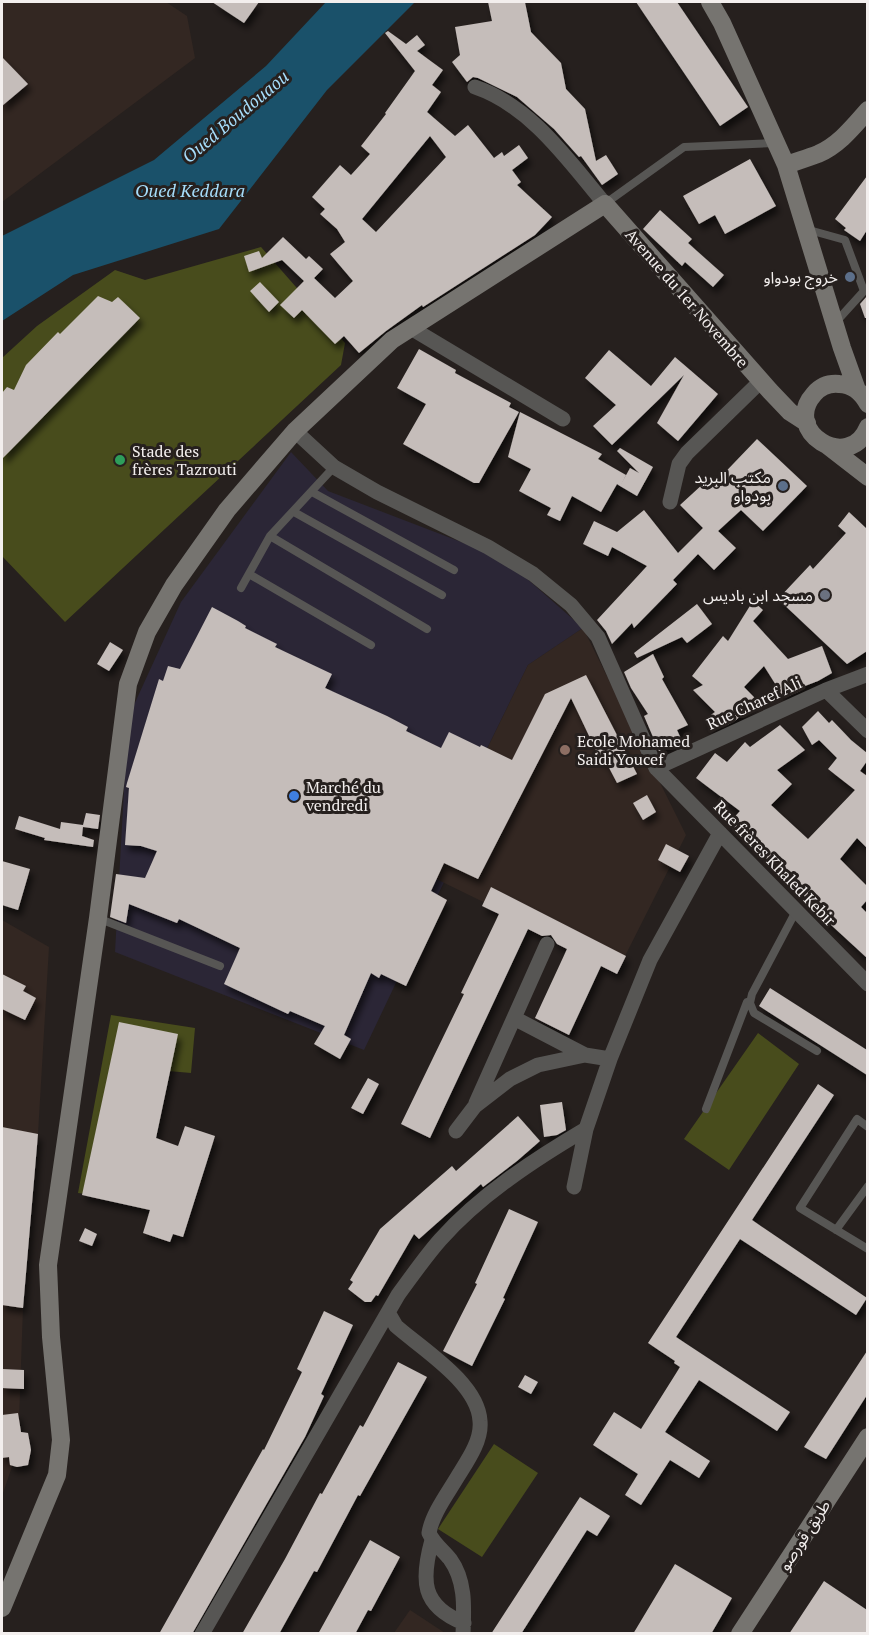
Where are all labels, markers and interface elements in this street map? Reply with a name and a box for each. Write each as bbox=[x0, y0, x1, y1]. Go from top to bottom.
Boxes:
water label: Oued Boudouaou bbox=[177, 64, 293, 168]
water label: Oued Keddara bbox=[135, 178, 245, 202]
street label: Avenue du 1er Novembre bbox=[620, 224, 754, 372]
place label: خروج بودواو bbox=[763, 266, 838, 290]
marker: خروج بودواو bbox=[843, 270, 857, 284]
place label: Stade des frères Tazrouti bbox=[132, 440, 237, 480]
marker: Stade des frères Tazrouti bbox=[113, 453, 127, 467]
place label: مكتب البريد بودواو bbox=[695, 466, 771, 506]
marker: مكتب البريد بودواو bbox=[776, 479, 790, 493]
place label: مسجد ابن باديس bbox=[703, 584, 813, 606]
marker: مسجد ابن باديس bbox=[818, 588, 832, 602]
street label: Rue Charef Ali bbox=[703, 671, 805, 735]
place label: Ecole Mohamed Saidi Youcef bbox=[577, 730, 690, 770]
marker: Ecole Mohamed Saidi Youcef bbox=[558, 743, 572, 757]
place label: Marché du vendredi bbox=[305, 776, 381, 816]
marker: Marché du vendredi bbox=[287, 789, 301, 803]
street label: Rue frères Khaled Kebir bbox=[709, 795, 841, 931]
street label: طريق قورصو bbox=[773, 1495, 835, 1575]

